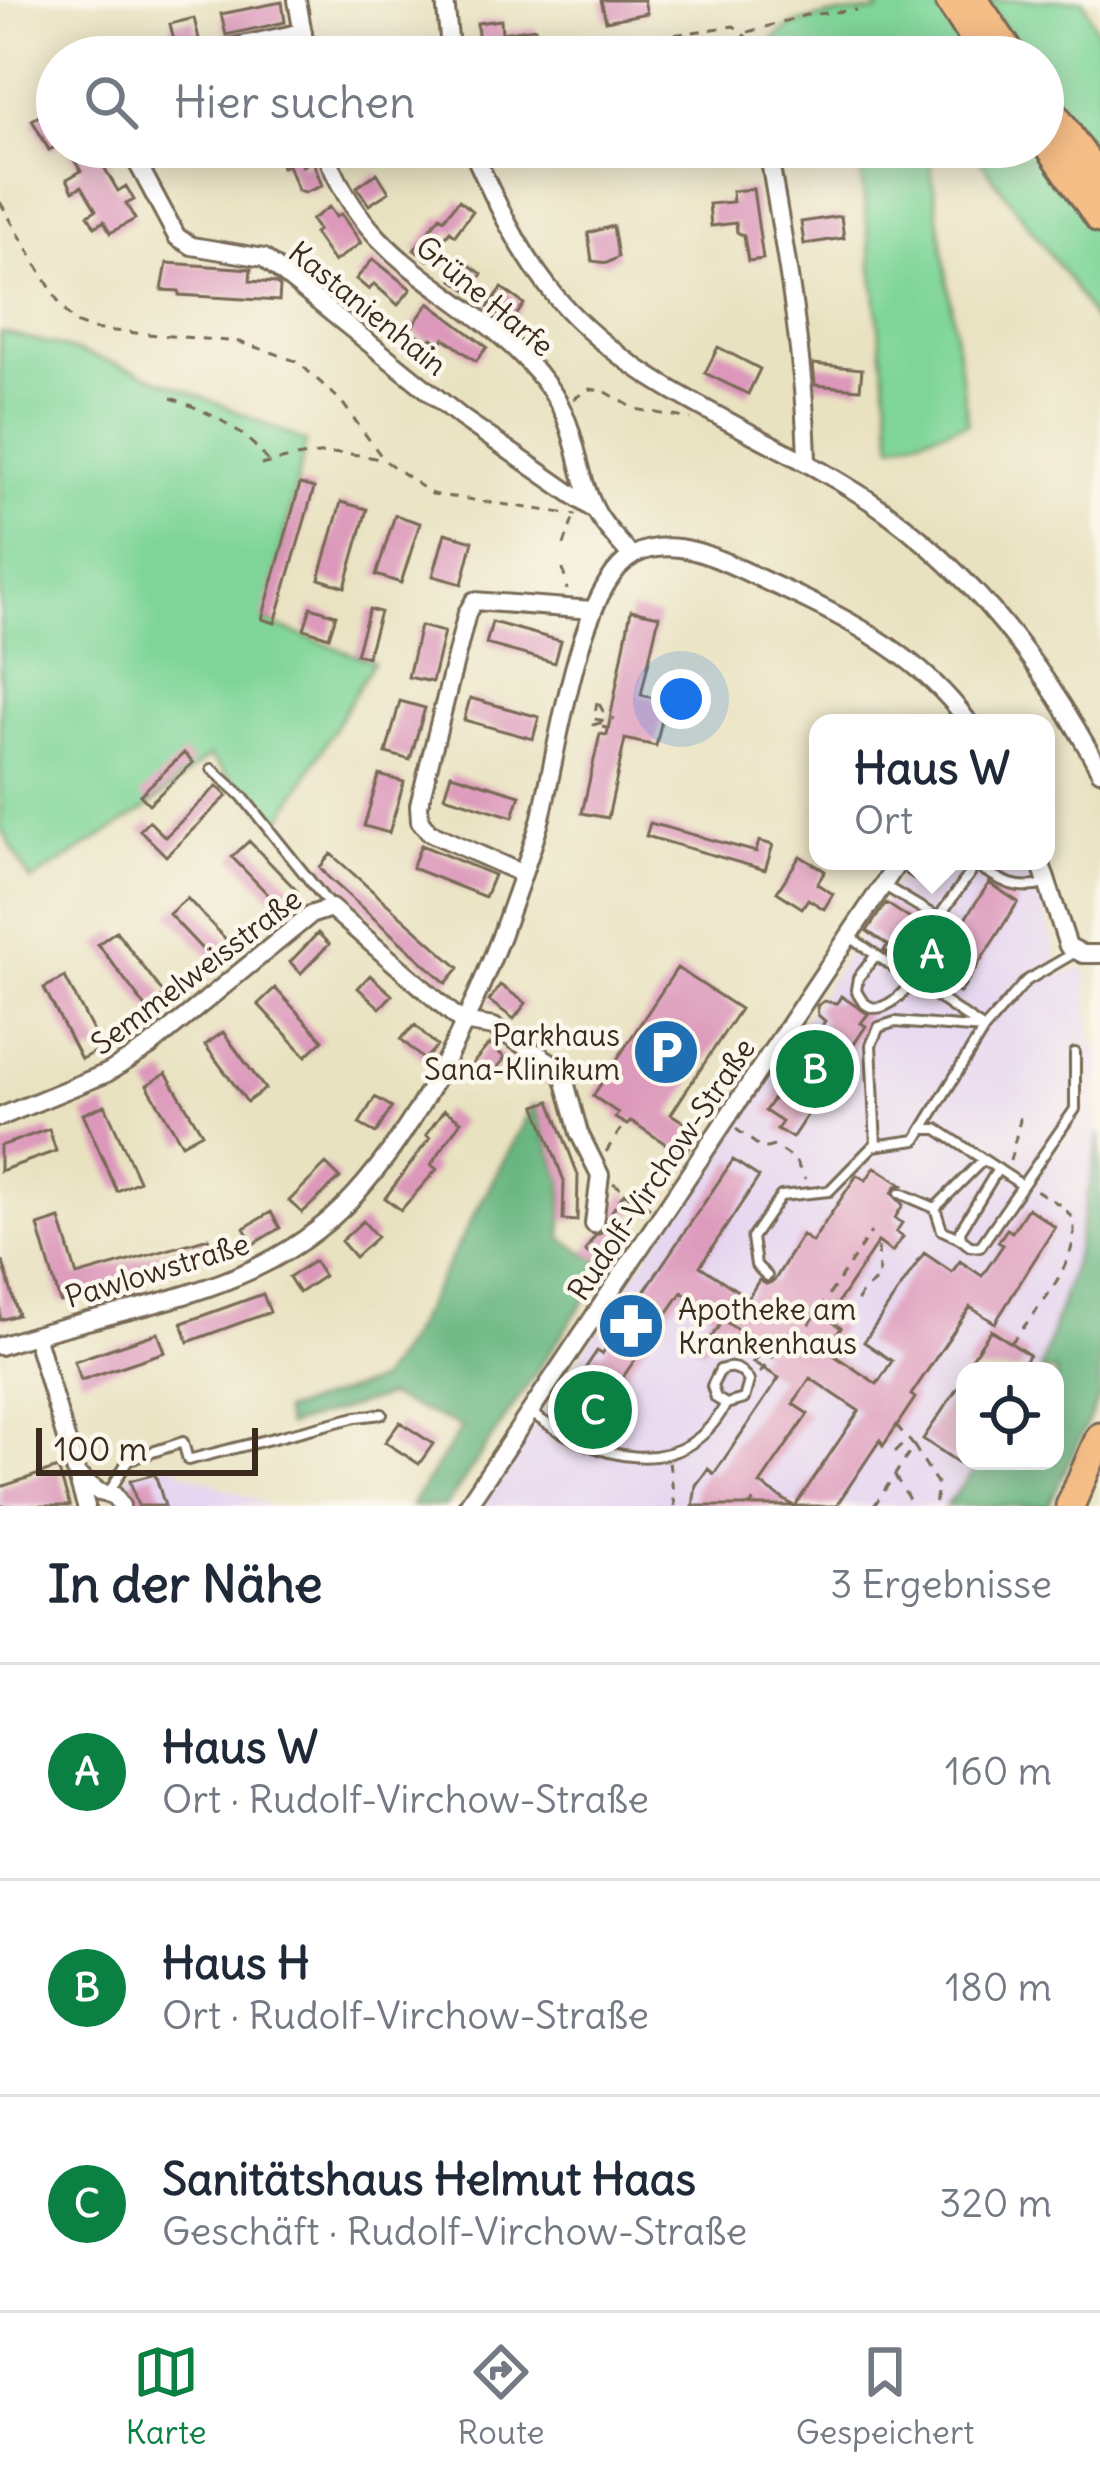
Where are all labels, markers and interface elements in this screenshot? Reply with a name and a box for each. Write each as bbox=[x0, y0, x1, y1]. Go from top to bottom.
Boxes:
search box bbox=[36, 36, 1064, 168]
icon: search bbox=[78, 69, 144, 135]
text: Hier suchen bbox=[174, 74, 415, 130]
street label: Grüne Harfe bbox=[408, 227, 562, 365]
street label: Kastanienhain bbox=[281, 233, 455, 383]
your location bbox=[651, 669, 711, 729]
popup bbox=[809, 714, 1055, 870]
text: Haus W bbox=[854, 740, 1010, 796]
text: Ort bbox=[854, 796, 913, 845]
street label: Semmelweisstraße bbox=[83, 879, 309, 1063]
pin: A bbox=[893, 909, 971, 999]
place label: Parkhaus Sana-Klinikum bbox=[424, 1016, 620, 1088]
parking icon: Parkhaus Sana-Klinikum bbox=[631, 1017, 701, 1087]
pin: B bbox=[776, 1024, 854, 1114]
street label: Rudolf-Virchow-Straße bbox=[559, 1031, 763, 1307]
street label: Pawlowstraße bbox=[60, 1224, 254, 1316]
place label: Apotheke am Krankenhaus bbox=[678, 1290, 857, 1362]
pharmacy icon: Apotheke am Krankenhaus bbox=[596, 1291, 666, 1361]
map controls bbox=[956, 1362, 1064, 1470]
button: locate bbox=[956, 1362, 1064, 1470]
pin: C bbox=[554, 1365, 632, 1455]
scale bar bbox=[36, 1422, 258, 1475]
text: 100 m bbox=[54, 1428, 147, 1470]
text: In der Nähe bbox=[48, 1552, 323, 1616]
text: 3 Ergebnisse bbox=[830, 1560, 1052, 1609]
text: Haus W bbox=[162, 1719, 318, 1775]
text: A bbox=[74, 1747, 100, 1796]
text: 160 m bbox=[945, 1747, 1052, 1796]
text: Ort · Rudolf-Virchow-Straße bbox=[162, 1775, 649, 1824]
text: Haus H bbox=[162, 1935, 310, 1991]
text: B bbox=[74, 1963, 100, 2012]
text: 180 m bbox=[945, 1963, 1052, 2012]
text: Ort · Rudolf-Virchow-Straße bbox=[162, 1991, 649, 2040]
text: Sanitätshaus Helmut Haas bbox=[162, 2151, 696, 2207]
text: C bbox=[74, 2179, 100, 2228]
text: 320 m bbox=[939, 2179, 1052, 2228]
text: Geschäft · Rudolf-Virchow-Straße bbox=[162, 2207, 747, 2256]
tab: Karte bbox=[126, 2339, 207, 2453]
tab: Route bbox=[458, 2339, 545, 2453]
tab: Gespeichert bbox=[796, 2339, 974, 2453]

